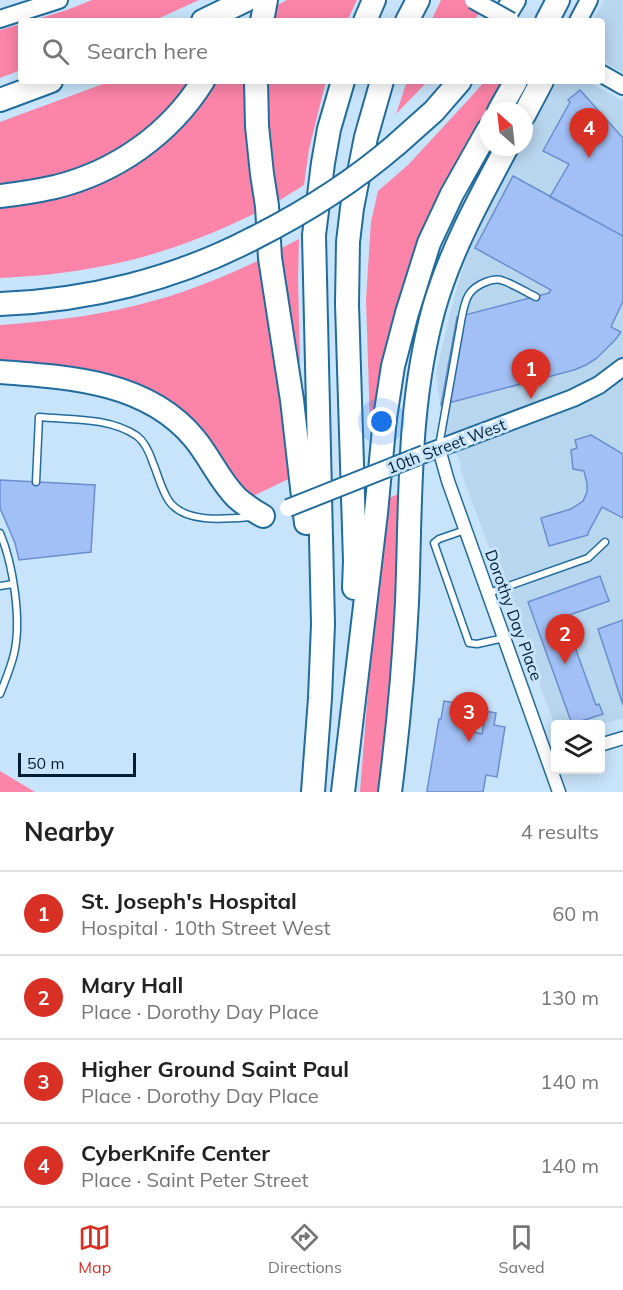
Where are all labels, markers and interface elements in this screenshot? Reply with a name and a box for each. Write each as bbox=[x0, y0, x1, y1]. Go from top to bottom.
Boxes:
search box bbox=[18, 18, 605, 84]
icon: search bbox=[39, 35, 72, 68]
text: Search here bbox=[87, 37, 208, 65]
north arrow bbox=[479, 102, 533, 156]
pin: 4 bbox=[570, 108, 608, 158]
pin: 1 bbox=[512, 350, 550, 399]
your location bbox=[367, 407, 396, 436]
street label: 10th Street West bbox=[384, 414, 509, 478]
street label: Dorothy Day Place bbox=[481, 547, 547, 683]
pin: 2 bbox=[546, 614, 584, 664]
pin: 3 bbox=[450, 692, 488, 742]
map controls bbox=[551, 720, 605, 774]
button: layers bbox=[551, 720, 605, 774]
scale bar bbox=[18, 750, 136, 778]
text: 50 m bbox=[27, 753, 64, 773]
text: Nearby bbox=[24, 815, 114, 848]
text: 4 results bbox=[521, 819, 599, 844]
text: St. Joseph's Hospital bbox=[81, 887, 297, 915]
text: 1 bbox=[38, 901, 50, 926]
text: 60 m bbox=[552, 901, 599, 926]
text: Hospital · 10th Street West bbox=[81, 915, 330, 940]
text: Mary Hall bbox=[81, 971, 183, 999]
text: 2 bbox=[38, 985, 50, 1010]
text: 130 m bbox=[540, 985, 599, 1010]
text: Place · Dorothy Day Place bbox=[81, 999, 319, 1024]
text: Higher Ground Saint Paul bbox=[81, 1055, 349, 1083]
text: 3 bbox=[38, 1069, 50, 1094]
text: 140 m bbox=[540, 1069, 599, 1094]
text: Place · Dorothy Day Place bbox=[81, 1083, 319, 1108]
text: CyberKnife Center bbox=[81, 1139, 270, 1167]
text: 4 bbox=[38, 1153, 50, 1178]
text: 140 m bbox=[540, 1153, 599, 1178]
text: Place · Saint Peter Street bbox=[81, 1167, 309, 1192]
tab: Map bbox=[78, 1221, 111, 1277]
tab: Directions bbox=[268, 1221, 342, 1277]
tab: Saved bbox=[499, 1221, 545, 1277]

